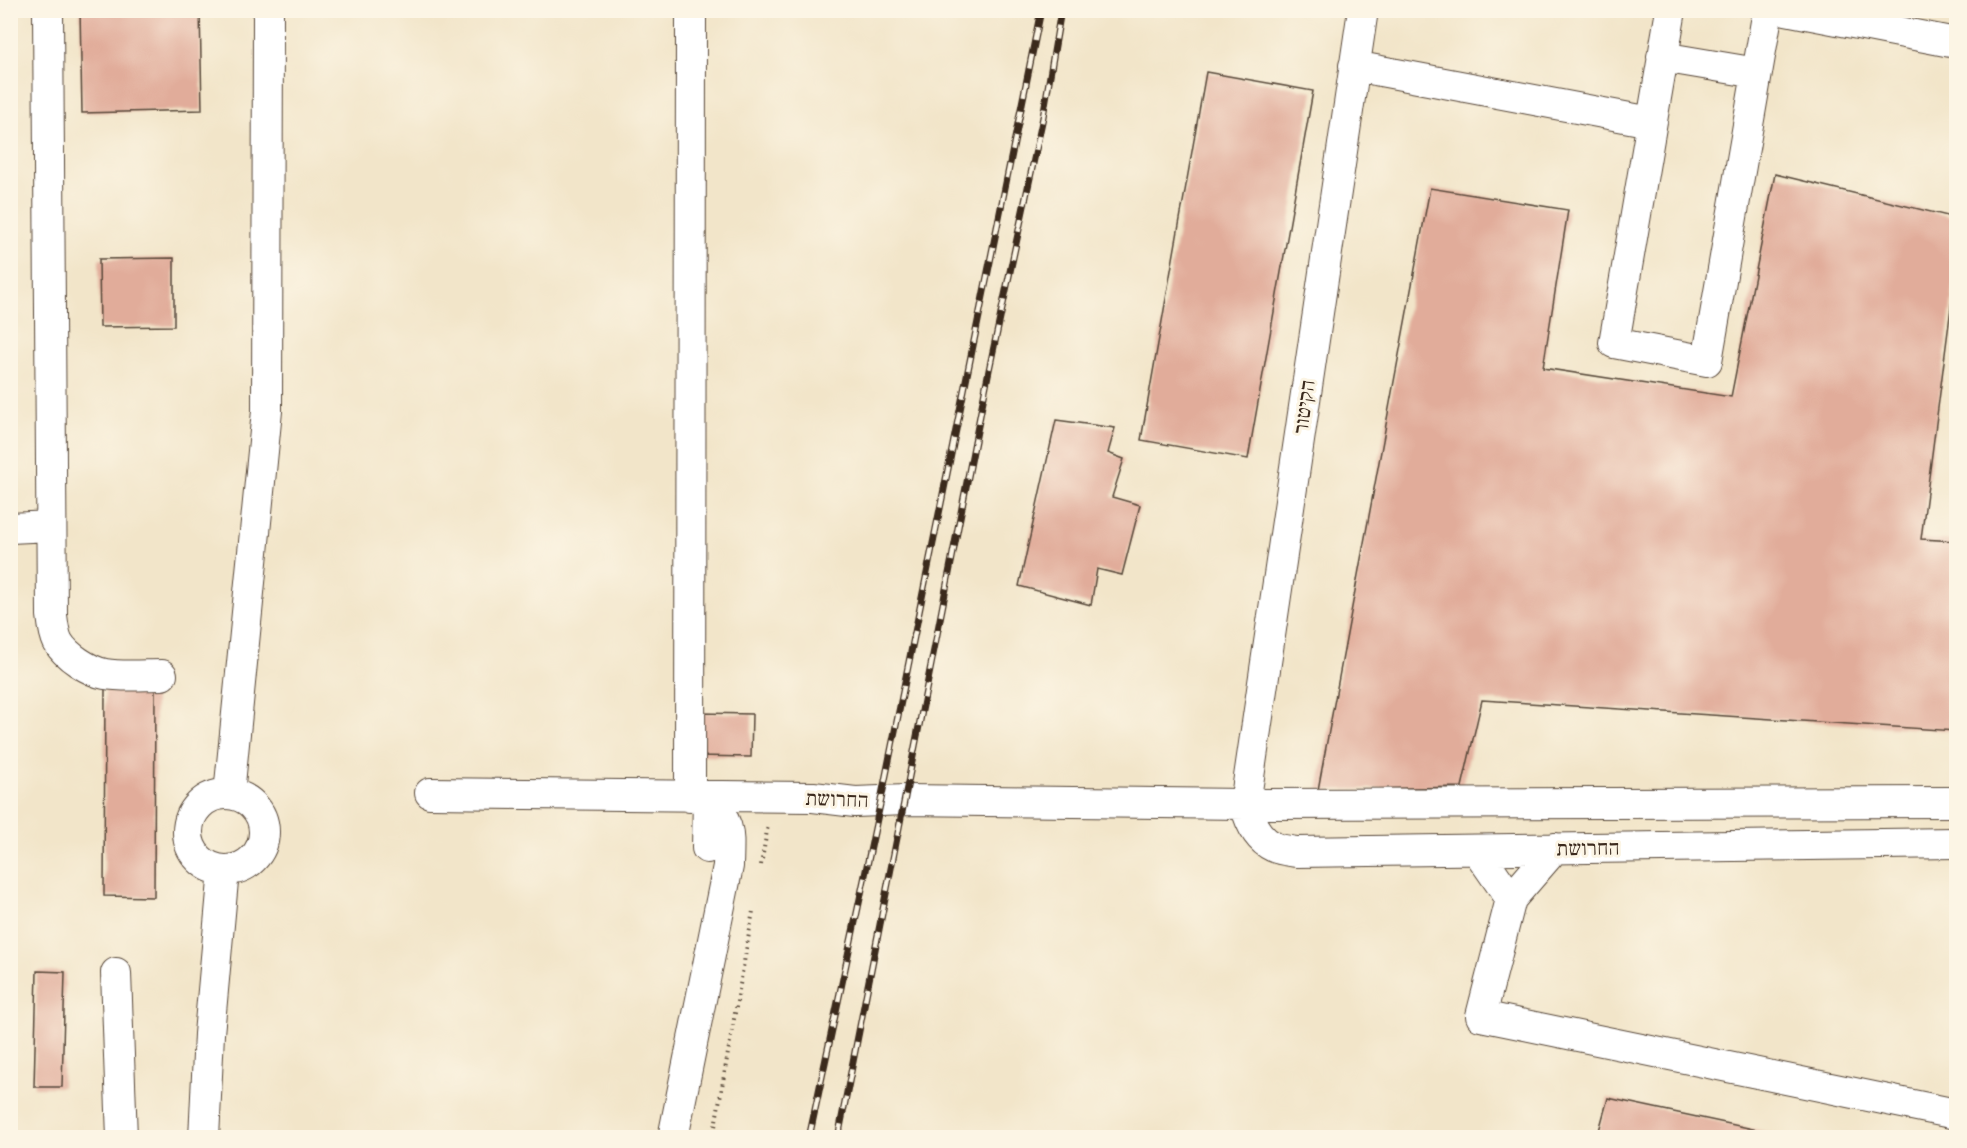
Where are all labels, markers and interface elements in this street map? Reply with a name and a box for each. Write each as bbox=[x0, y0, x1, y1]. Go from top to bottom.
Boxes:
street label: הקיטור bbox=[1286, 378, 1322, 436]
street label: החרושת bbox=[805, 784, 869, 814]
street label: החרושת bbox=[1556, 833, 1620, 863]

